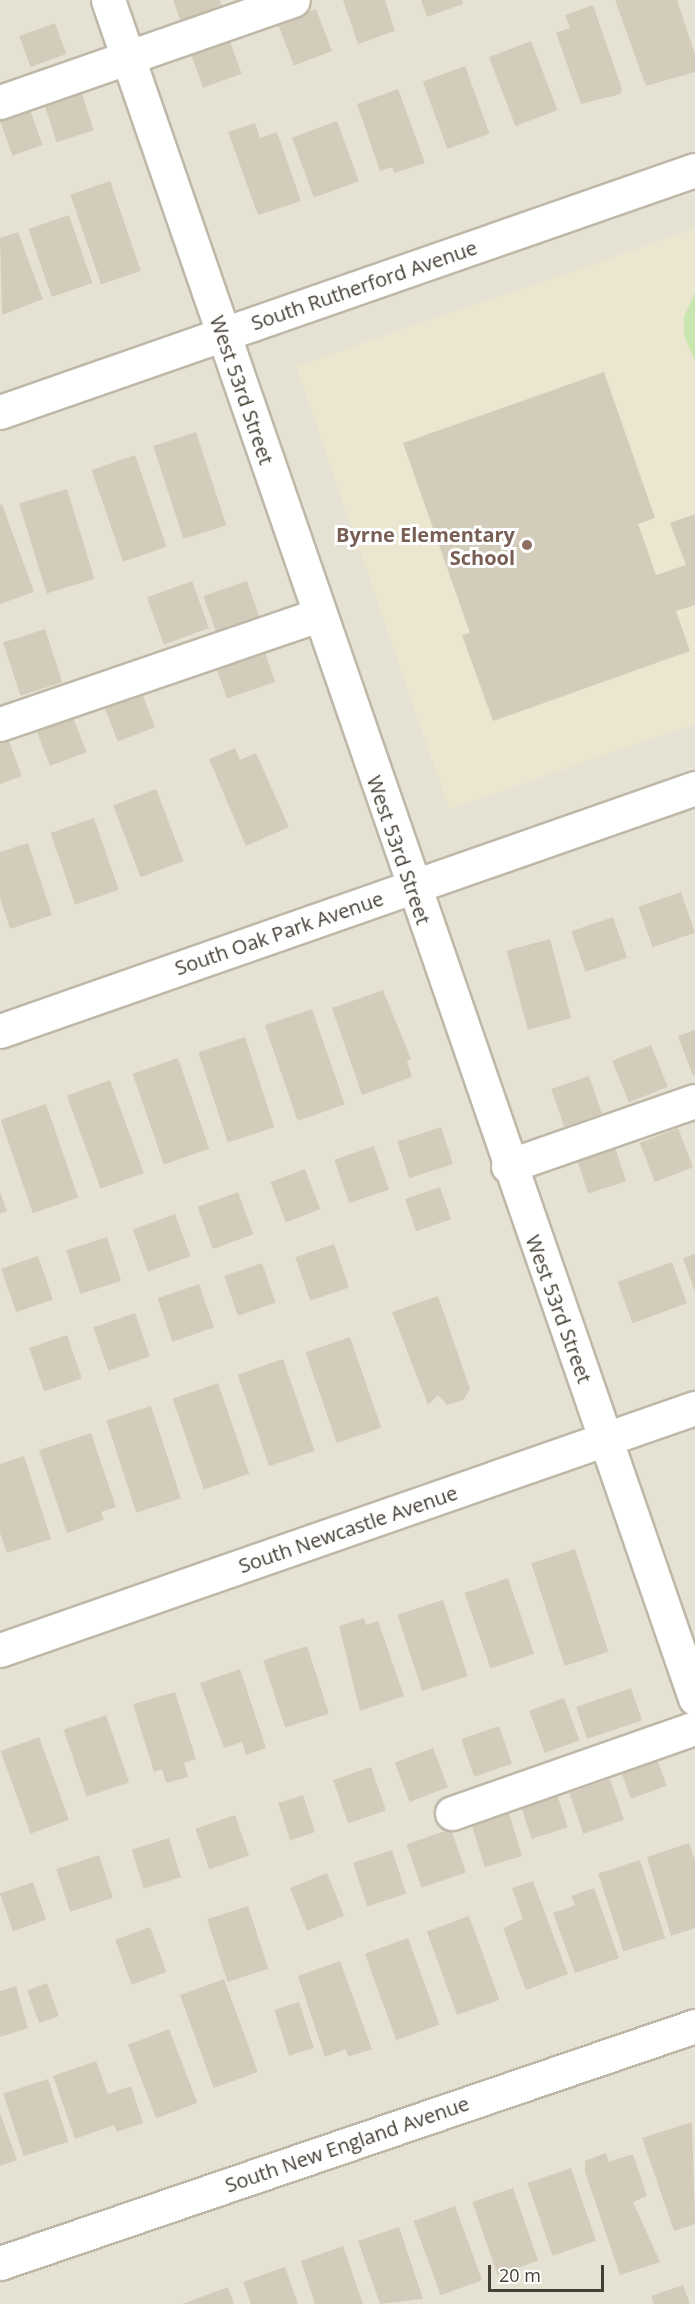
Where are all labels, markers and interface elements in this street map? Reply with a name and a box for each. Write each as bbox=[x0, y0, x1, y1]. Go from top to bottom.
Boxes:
street label: South Rutherford Avenue bbox=[248, 235, 480, 335]
street label: West 53rd Street bbox=[205, 312, 279, 468]
place label: Byrne Elementary School bbox=[336, 522, 515, 569]
marker: Byrne Elementary School bbox=[520, 538, 534, 552]
street label: West 53rd Street bbox=[362, 772, 436, 928]
street label: South Oak Park Avenue bbox=[172, 886, 386, 980]
street label: West 53rd Street bbox=[521, 1232, 597, 1386]
street label: South Newcastle Avenue bbox=[235, 1480, 461, 1578]
street label: South New England Avenue bbox=[222, 2091, 472, 2197]
scale bar bbox=[491, 2253, 606, 2291]
text: 20 m bbox=[499, 2263, 541, 2287]

